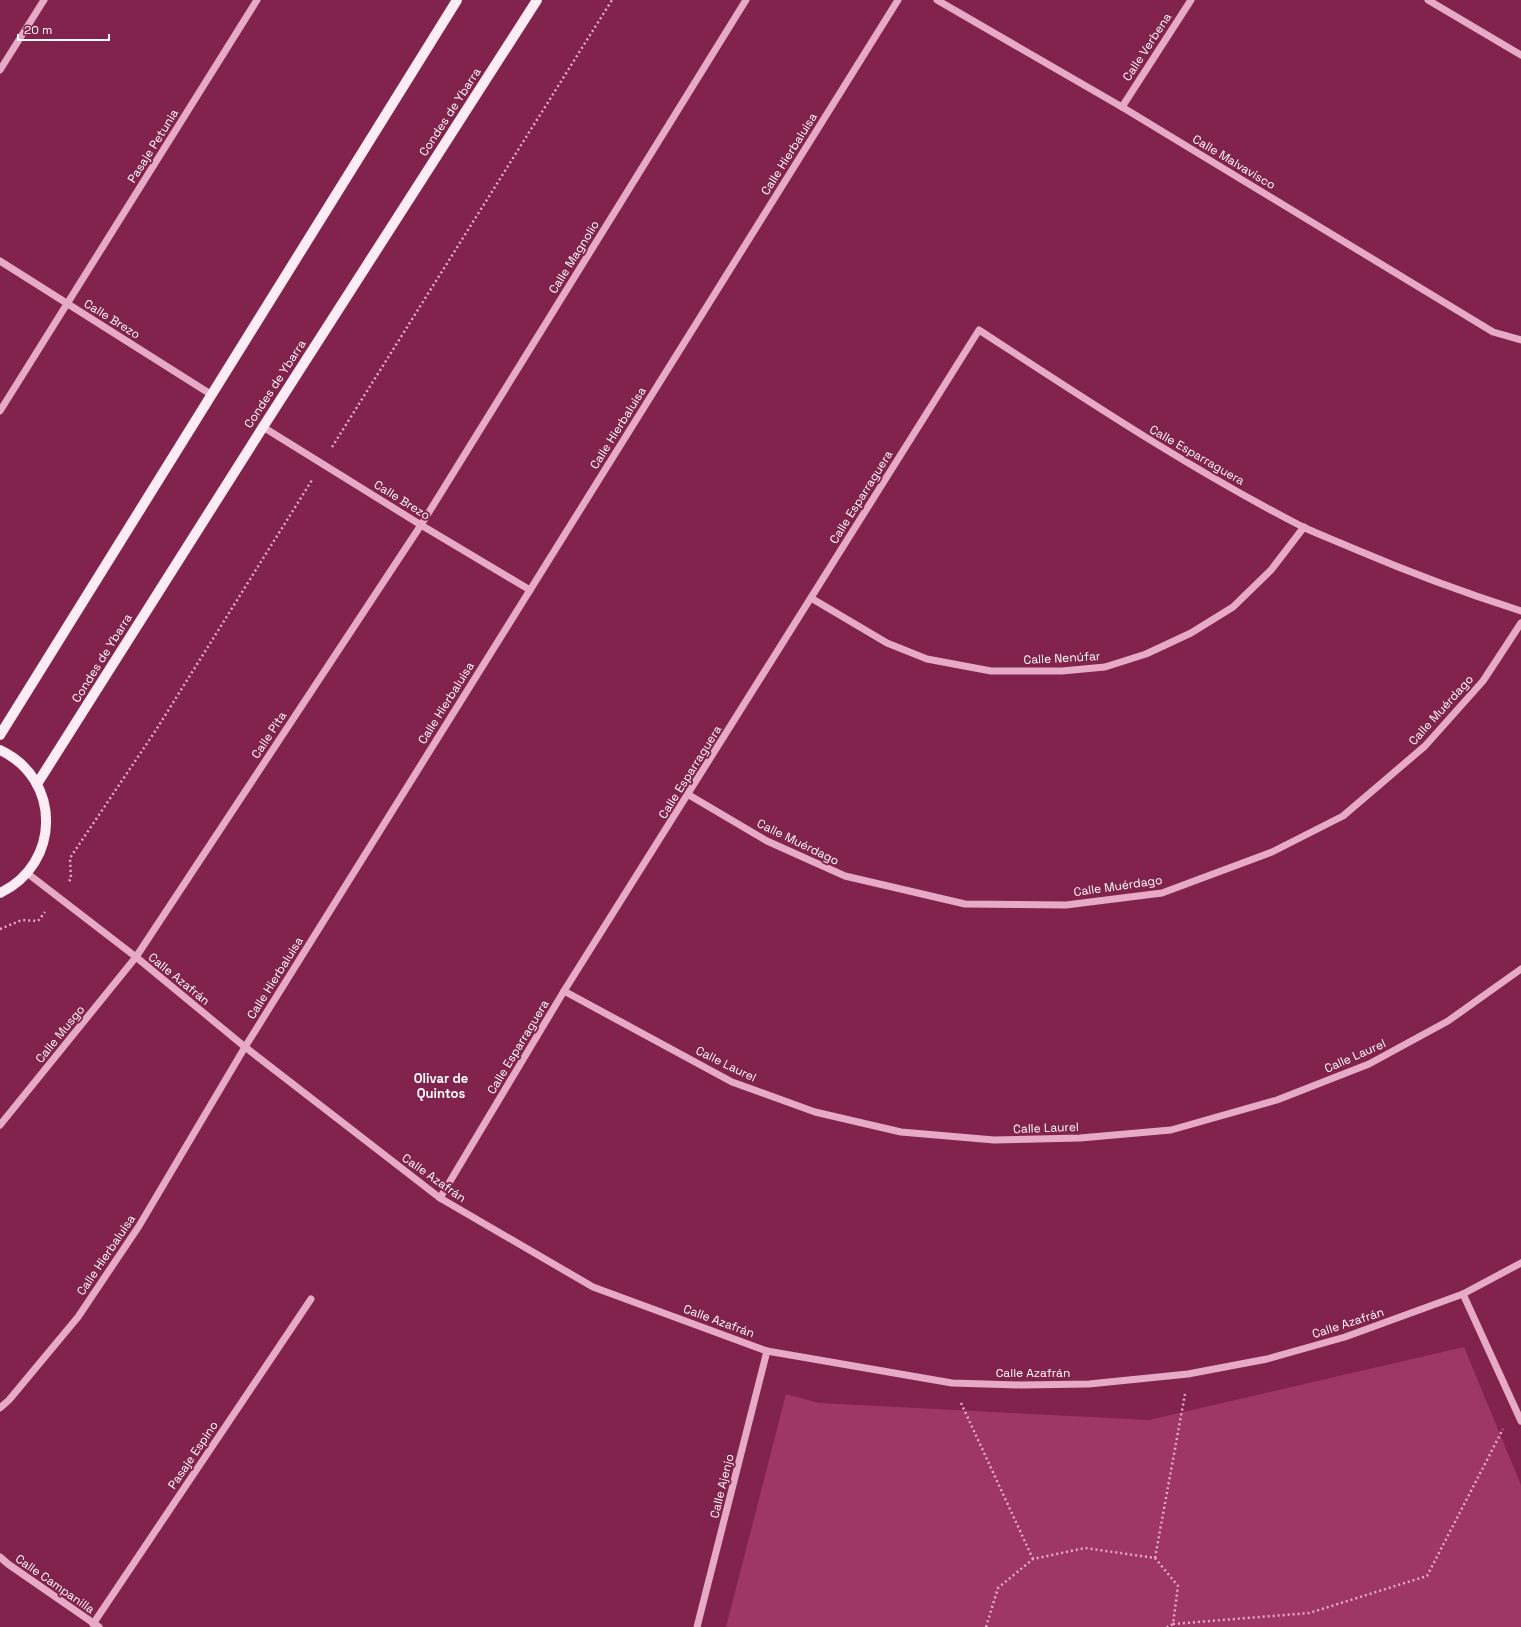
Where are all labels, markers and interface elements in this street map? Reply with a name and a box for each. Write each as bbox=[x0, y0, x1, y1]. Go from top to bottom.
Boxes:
street label: Calle Verbena bbox=[1119, 10, 1175, 84]
scale bar bbox=[18, 16, 109, 42]
text: 20 m bbox=[24, 22, 52, 38]
street label: Condes de Ybarra bbox=[415, 65, 485, 159]
street label: Pasaje Petunia bbox=[124, 106, 182, 186]
street label: Calle Hierbaluisa bbox=[757, 110, 821, 198]
street label: Calle Malvavisco bbox=[1190, 131, 1278, 193]
street label: Calle Magnolio bbox=[545, 217, 603, 297]
street label: Calle Brezo bbox=[81, 295, 143, 343]
street label: Condes de Ybarra bbox=[240, 337, 310, 431]
street label: Calle Hierbaluisa bbox=[586, 384, 650, 472]
street label: Calle Esparraguera bbox=[1147, 421, 1248, 489]
street label: Calle Esparraguera bbox=[826, 447, 896, 547]
street label: Calle Brezo bbox=[371, 476, 433, 524]
street label: Condes de Ybarra bbox=[68, 610, 136, 706]
street label: Calle Nenúfar bbox=[1023, 648, 1101, 668]
street label: Calle Hierbaluisa bbox=[414, 659, 478, 747]
street label: Calle Muérdago bbox=[1405, 671, 1477, 749]
street label: Calle Pita bbox=[248, 708, 290, 762]
street label: Calle Esparraguera bbox=[655, 722, 725, 822]
street label: Calle Muérdago bbox=[754, 815, 842, 869]
street label: Calle Muérdago bbox=[1073, 872, 1163, 900]
street label: Calle Hierbaluisa bbox=[243, 934, 307, 1022]
street label: Calle Azafrán bbox=[145, 949, 213, 1009]
street label: Calle Esparraguera bbox=[483, 997, 553, 1097]
street label: Calle Musgo bbox=[32, 1002, 88, 1066]
street label: Calle Laurel bbox=[1322, 1035, 1388, 1077]
street label: Calle Laurel bbox=[693, 1042, 759, 1086]
district label: Olivar de Quintos bbox=[414, 1070, 468, 1102]
street label: Calle Laurel bbox=[1013, 1119, 1079, 1137]
street label: Calle Azafrán bbox=[399, 1150, 469, 1206]
street label: Calle Hierbaluisa bbox=[73, 1211, 139, 1299]
street label: Calle Azafrán bbox=[681, 1301, 757, 1341]
street label: Calle Azafrán bbox=[1310, 1304, 1386, 1342]
street label: Calle Azafrán bbox=[996, 1365, 1070, 1381]
street label: Pasaje Espino bbox=[164, 1418, 222, 1492]
street label: Calle Ajenjo bbox=[706, 1452, 738, 1520]
street label: Calle Campanilla bbox=[12, 1551, 98, 1617]

